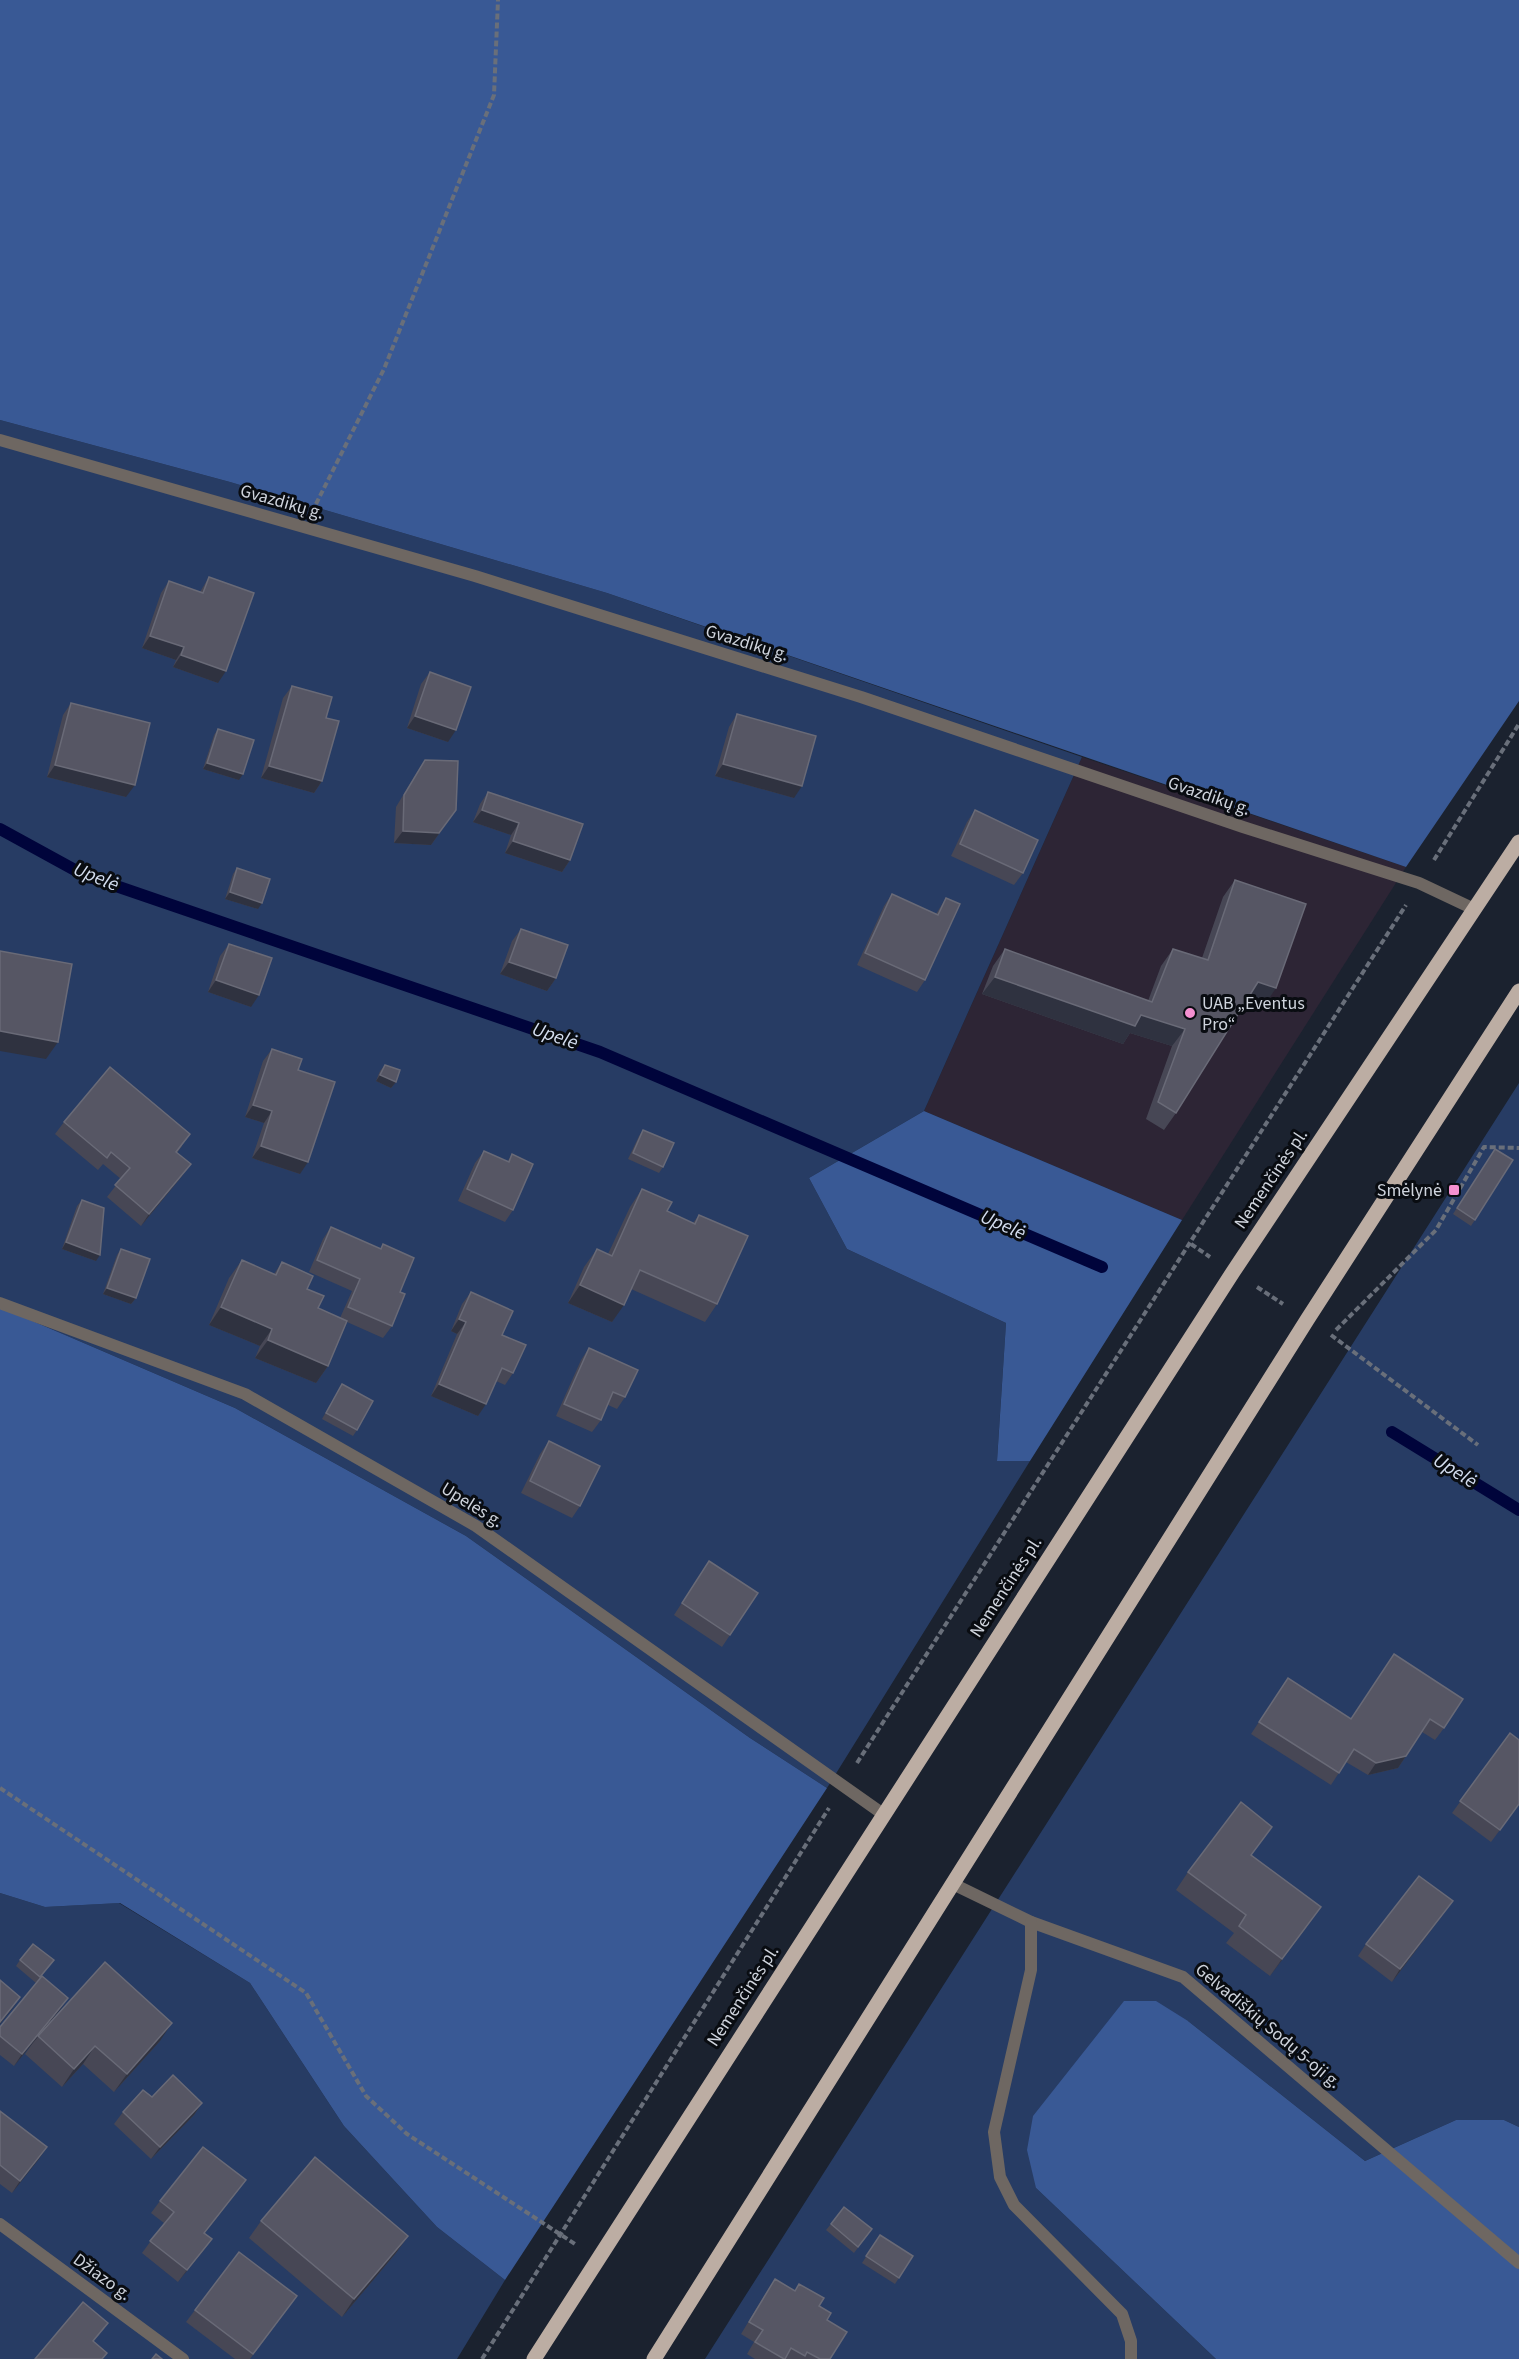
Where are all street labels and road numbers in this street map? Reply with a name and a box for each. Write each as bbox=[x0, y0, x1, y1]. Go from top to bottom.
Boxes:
street label: Gvazdikų g. bbox=[237, 478, 327, 526]
street label: Gvazdikų g. bbox=[702, 619, 792, 667]
street label: Gvazdikų g. bbox=[1164, 770, 1254, 822]
street label: Nemenčinės pl. bbox=[1228, 1124, 1314, 1234]
street label: Upelės g. bbox=[436, 1476, 508, 1534]
street label: Nemenčinės pl. bbox=[964, 1532, 1048, 1642]
street label: Nemenčinės pl. bbox=[701, 1941, 785, 2051]
street label: Gelvadiškių Sodų 5-oji g. bbox=[1190, 1957, 1346, 2095]
street label: Džiazo g. bbox=[68, 2247, 136, 2307]

